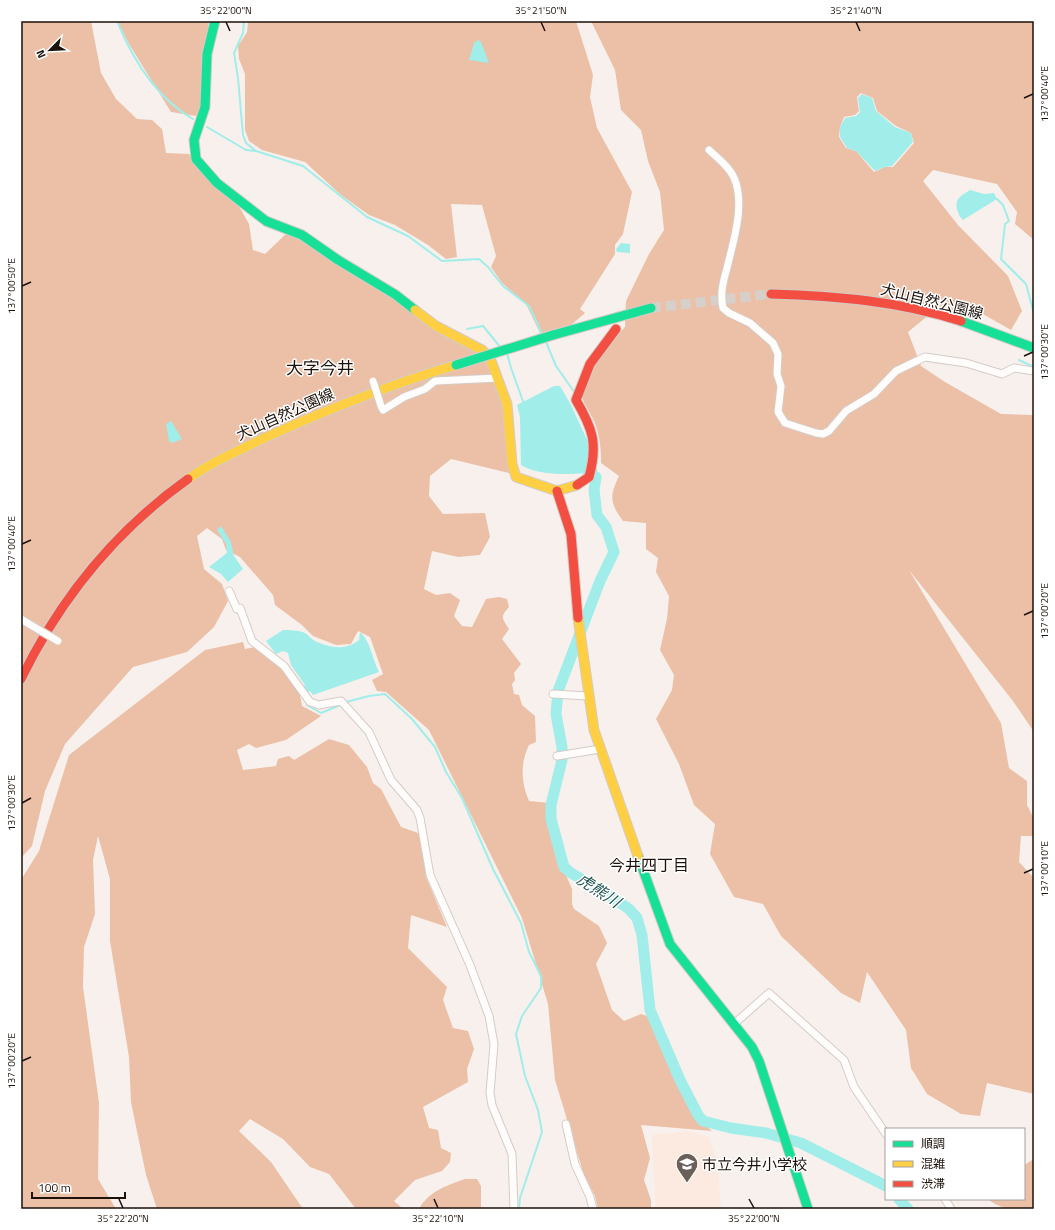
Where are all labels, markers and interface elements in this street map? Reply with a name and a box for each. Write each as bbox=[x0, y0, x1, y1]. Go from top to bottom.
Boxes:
text: 35°22'00"N bbox=[200, 3, 252, 18]
text: 35°21'50"N bbox=[515, 3, 567, 18]
text: 35°21'40"N bbox=[830, 3, 882, 18]
north arrow bbox=[30, 30, 70, 70]
text: N bbox=[32, 47, 50, 61]
text: 137°00'40"E bbox=[1037, 65, 1052, 122]
text: 137°00'50"E bbox=[4, 257, 19, 314]
street label: 犬山自然公園線 bbox=[878, 277, 986, 325]
text: 137°00'30"E bbox=[1037, 323, 1052, 380]
district label: 大字今井 bbox=[286, 355, 354, 381]
street label: 犬山自然公園線 bbox=[232, 382, 338, 446]
text: 137°00'40"E bbox=[4, 515, 19, 572]
text: 137°00'20"E bbox=[1037, 582, 1052, 639]
text: 137°00'30"E bbox=[4, 774, 19, 831]
text: 137°00'10"E bbox=[1037, 840, 1052, 897]
district label: 今井四丁目 bbox=[609, 853, 689, 877]
water label: 虎熊川 bbox=[572, 867, 627, 914]
text: 137°00'20"E bbox=[4, 1032, 19, 1089]
legend bbox=[885, 1128, 1025, 1200]
text: 順調 bbox=[921, 1134, 945, 1153]
school or university icon: 市立今井小学校 bbox=[674, 1151, 700, 1184]
place label: 市立今井小学校 bbox=[702, 1153, 807, 1176]
text: 混雑 bbox=[921, 1154, 945, 1173]
scale bar bbox=[32, 1174, 125, 1200]
text: 渋滞 bbox=[921, 1174, 945, 1193]
text: 100 m bbox=[38, 1178, 71, 1197]
text: 35°22'20"N bbox=[97, 1211, 149, 1226]
text: 35°22'10"N bbox=[412, 1211, 464, 1226]
text: 35°22'00"N bbox=[728, 1211, 780, 1226]

